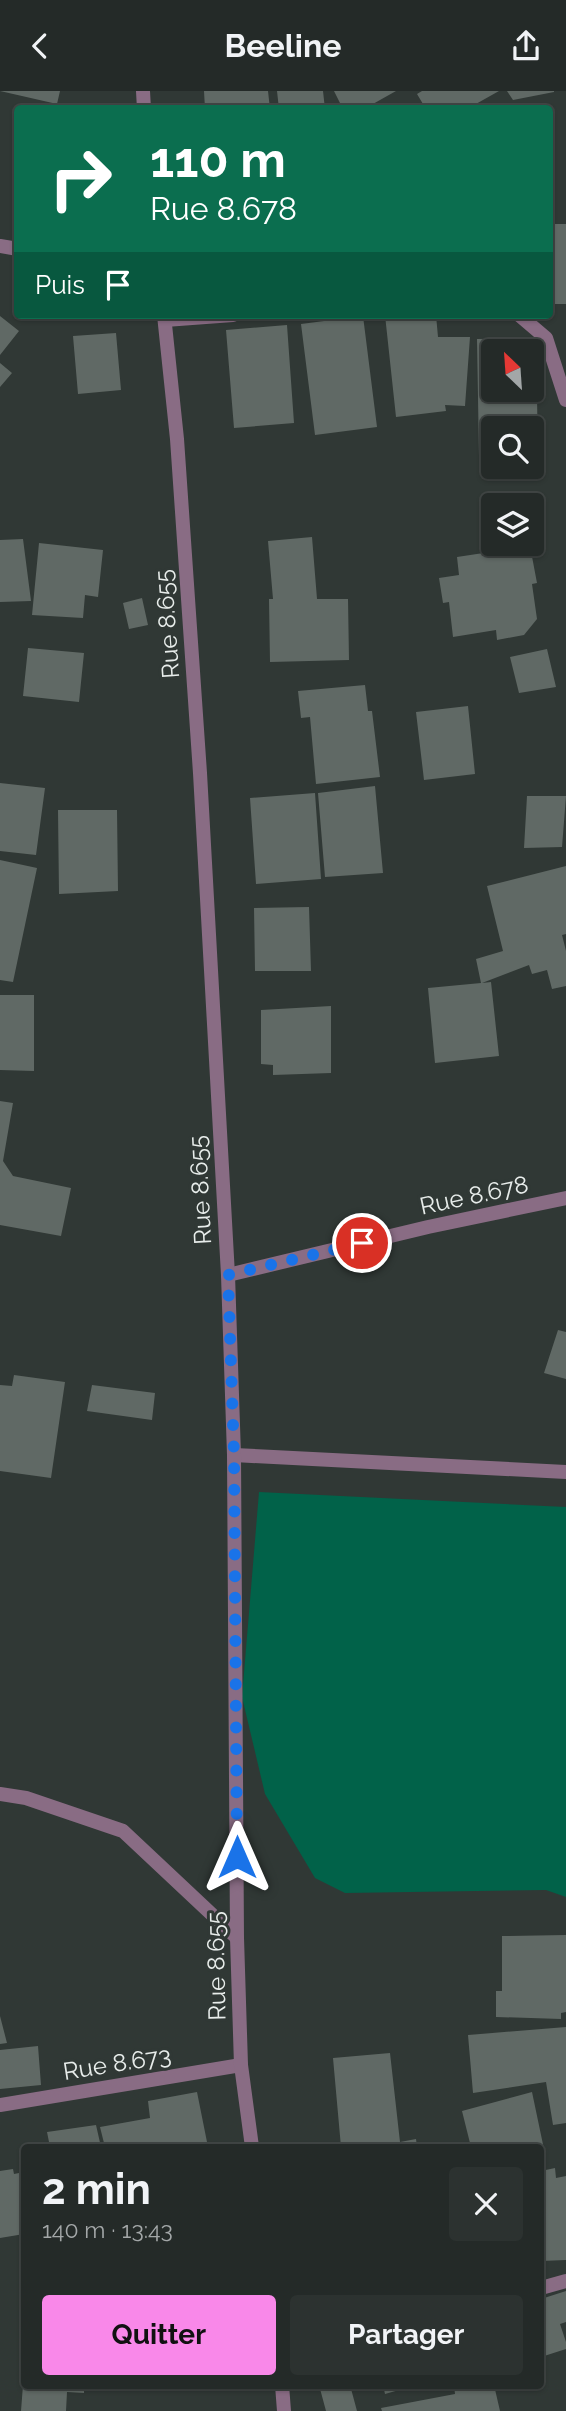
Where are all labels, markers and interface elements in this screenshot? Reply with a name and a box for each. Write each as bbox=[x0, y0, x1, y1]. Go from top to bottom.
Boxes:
icon: back bbox=[21, 27, 59, 65]
text: Beeline bbox=[225, 27, 341, 64]
icon: share bbox=[507, 27, 545, 65]
text: 110 m bbox=[150, 131, 286, 188]
icon: right bbox=[35, 133, 126, 224]
text: Rue 8.678 bbox=[150, 190, 297, 227]
icon: arrive bbox=[99, 266, 137, 304]
text: Puis bbox=[35, 270, 85, 300]
north arrow bbox=[481, 339, 544, 403]
map controls bbox=[481, 339, 544, 556]
button: search bbox=[481, 416, 544, 479]
button: layers bbox=[481, 493, 544, 556]
street label: Rue 8.655 bbox=[149, 568, 185, 680]
street label: Rue 8.655 bbox=[183, 1135, 217, 1245]
street label: Rue 8.678 bbox=[417, 1169, 531, 1221]
pin bbox=[332, 1213, 392, 1273]
icon: arrive bbox=[343, 1224, 381, 1262]
position arrow bbox=[200, 1820, 274, 1894]
street label: Rue 8.655 bbox=[201, 1911, 231, 2021]
street label: Rue 8.673 bbox=[61, 2040, 173, 2086]
text: 2 min bbox=[42, 2165, 151, 2214]
button: close bbox=[449, 2167, 523, 2241]
text: 140 m · 13:43 bbox=[42, 2216, 173, 2243]
button: Quitter bbox=[42, 2295, 276, 2375]
button: Partager bbox=[290, 2295, 523, 2375]

